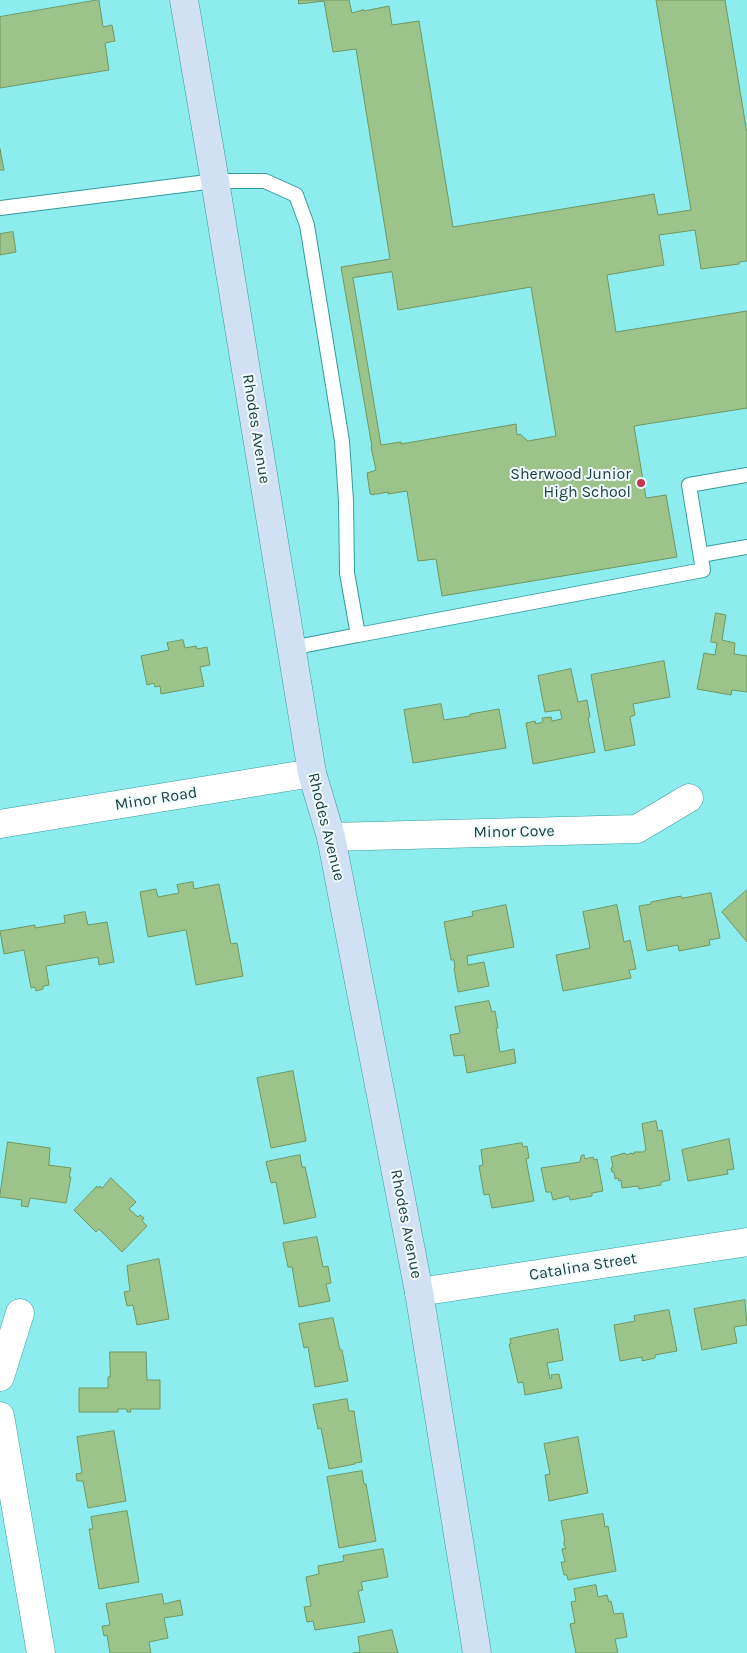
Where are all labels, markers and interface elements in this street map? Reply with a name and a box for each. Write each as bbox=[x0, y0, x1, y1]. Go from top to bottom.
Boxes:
street label: Rhodes Avenue bbox=[238, 373, 274, 485]
place label: Sherwood Junior High School bbox=[510, 464, 631, 502]
marker: Sherwood Junior High School bbox=[635, 477, 647, 489]
street label: Rhodes Avenue bbox=[303, 771, 349, 883]
street label: Minor Road bbox=[113, 783, 199, 815]
street label: Minor Cove bbox=[473, 822, 555, 842]
street label: Rhodes Avenue bbox=[386, 1168, 426, 1280]
street label: Catalina Street bbox=[528, 1249, 638, 1285]

